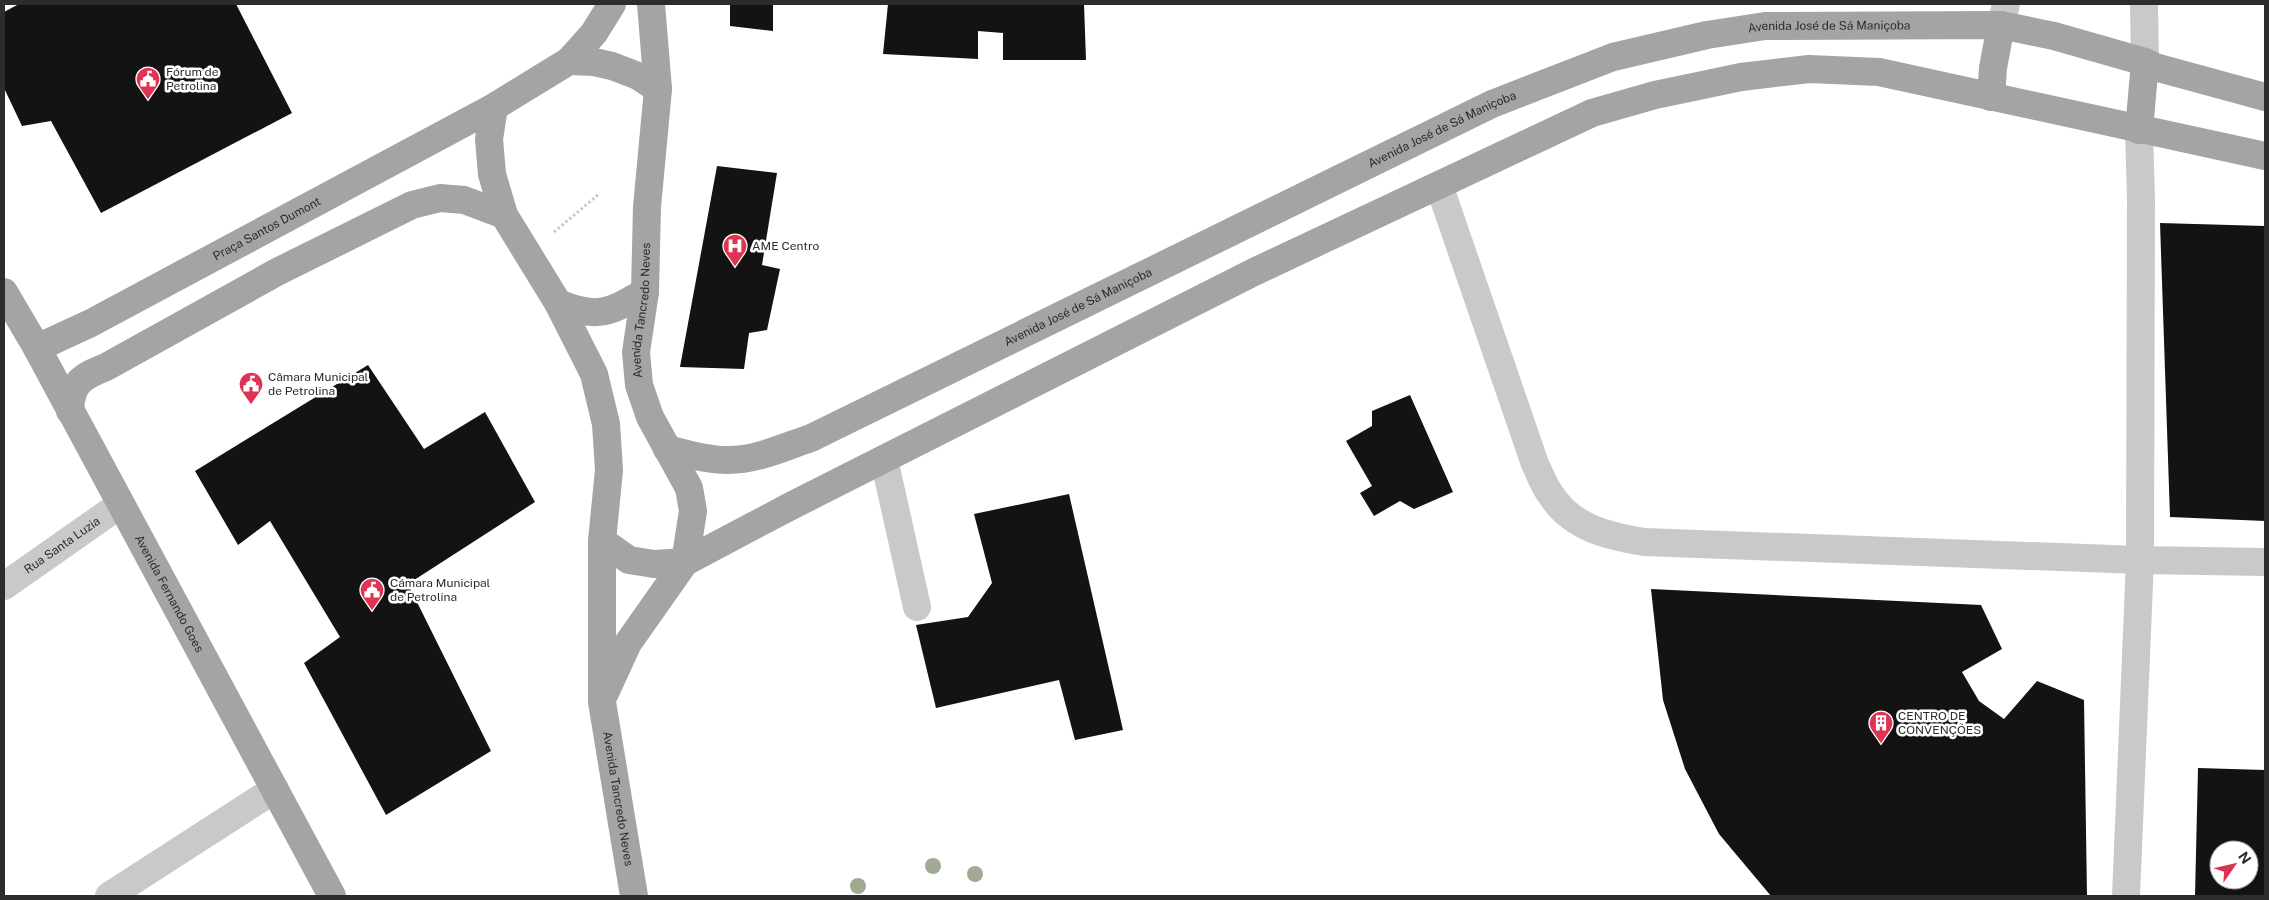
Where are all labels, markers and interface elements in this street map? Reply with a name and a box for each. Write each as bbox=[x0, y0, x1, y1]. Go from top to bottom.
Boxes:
street label: Avenida José de Sá Maniçoba bbox=[1747, 18, 1910, 36]
place label: Fórum de Petrolina bbox=[166, 65, 219, 93]
public building icon: Fórum de Petrolina bbox=[135, 66, 161, 100]
street label: Avenida José de Sá Maniçoba bbox=[1366, 88, 1518, 171]
street label: Praça Santos Dumont bbox=[211, 194, 323, 263]
hospital icon: AME Centro bbox=[722, 233, 748, 267]
place label: AME Centro bbox=[752, 239, 819, 253]
street label: Avenida Tancredo Neves bbox=[629, 242, 653, 379]
street label: Avenida José de Sá Maniçoba bbox=[1002, 265, 1154, 349]
place label: Câmara Municipal de Petrolina bbox=[268, 370, 369, 398]
public building icon: Câmara Municipal de Petrolina bbox=[238, 371, 264, 405]
street label: Rua Santa Luzia bbox=[22, 514, 103, 577]
street label: Avenida Fernando Goes bbox=[132, 532, 207, 655]
place label: Cámara Municipal de Petrolina bbox=[390, 576, 491, 604]
public building icon: Cámara Municipal de Petrolina bbox=[359, 577, 385, 611]
place label: CENTRO DE CONVENÇÕES bbox=[1898, 709, 1981, 737]
building icon: CENTRO DE CONVENÇÕES bbox=[1868, 710, 1894, 744]
street label: Avenida Tancredo Neves bbox=[600, 730, 636, 867]
north arrow bbox=[2209, 840, 2259, 890]
text: N bbox=[2235, 849, 2254, 867]

